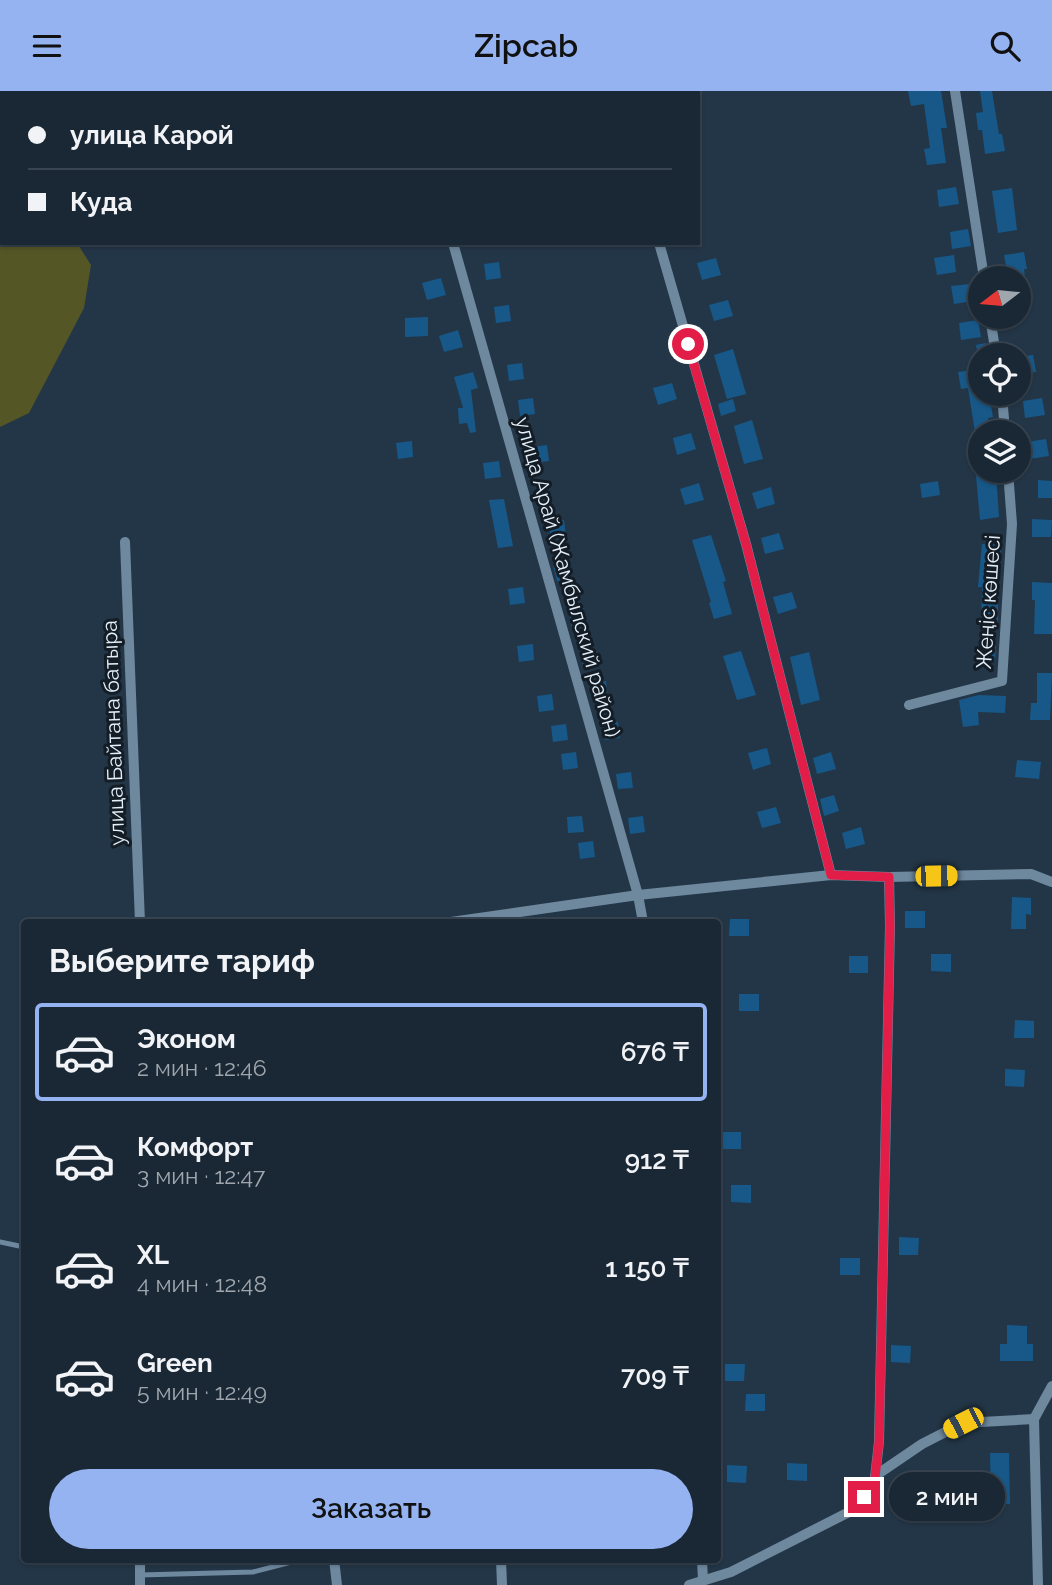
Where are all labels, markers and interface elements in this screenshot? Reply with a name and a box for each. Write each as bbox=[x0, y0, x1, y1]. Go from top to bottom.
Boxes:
icon: menu bbox=[28, 27, 66, 65]
text: Zipcab bbox=[474, 27, 578, 64]
icon: search bbox=[986, 27, 1024, 65]
text: улица Карой bbox=[70, 120, 234, 150]
text: Куда bbox=[70, 187, 133, 217]
north arrow bbox=[968, 266, 1031, 329]
map controls bbox=[968, 266, 1031, 483]
route start bbox=[672, 328, 704, 360]
button: locate bbox=[968, 343, 1031, 406]
street label: улица Арай (Жамбылский район) bbox=[510, 414, 626, 740]
button: layers bbox=[968, 420, 1031, 483]
street label: Жеңіс көшесі bbox=[971, 534, 1005, 670]
street label: улица Байтана батыра bbox=[97, 620, 129, 846]
car bbox=[915, 865, 958, 887]
text: Выберите тариф bbox=[49, 942, 315, 979]
icon: car bbox=[53, 1021, 116, 1084]
text: Эконом bbox=[137, 1024, 236, 1054]
text: 676 ₸ bbox=[621, 1037, 689, 1067]
text: 2 мин · 12:46 bbox=[137, 1054, 267, 1081]
icon: car bbox=[53, 1129, 116, 1192]
text: Комфорт bbox=[137, 1132, 253, 1162]
text: 912 ₸ bbox=[625, 1145, 689, 1175]
text: 3 мин · 12:47 bbox=[137, 1162, 265, 1189]
icon: car bbox=[53, 1237, 116, 1300]
text: XL bbox=[137, 1240, 169, 1270]
text: 1 150 ₸ bbox=[605, 1253, 689, 1283]
text: 4 мин · 12:48 bbox=[137, 1270, 267, 1297]
icon: car bbox=[53, 1345, 116, 1408]
text: Green bbox=[137, 1348, 213, 1378]
text: 709 ₸ bbox=[621, 1361, 689, 1391]
text: 5 мин · 12:49 bbox=[137, 1378, 267, 1405]
car bbox=[940, 1404, 987, 1442]
button: Заказать bbox=[49, 1469, 693, 1549]
callout: 2 мин bbox=[888, 1473, 1004, 1521]
route end bbox=[848, 1481, 880, 1513]
text: 2 мин bbox=[916, 1483, 978, 1510]

